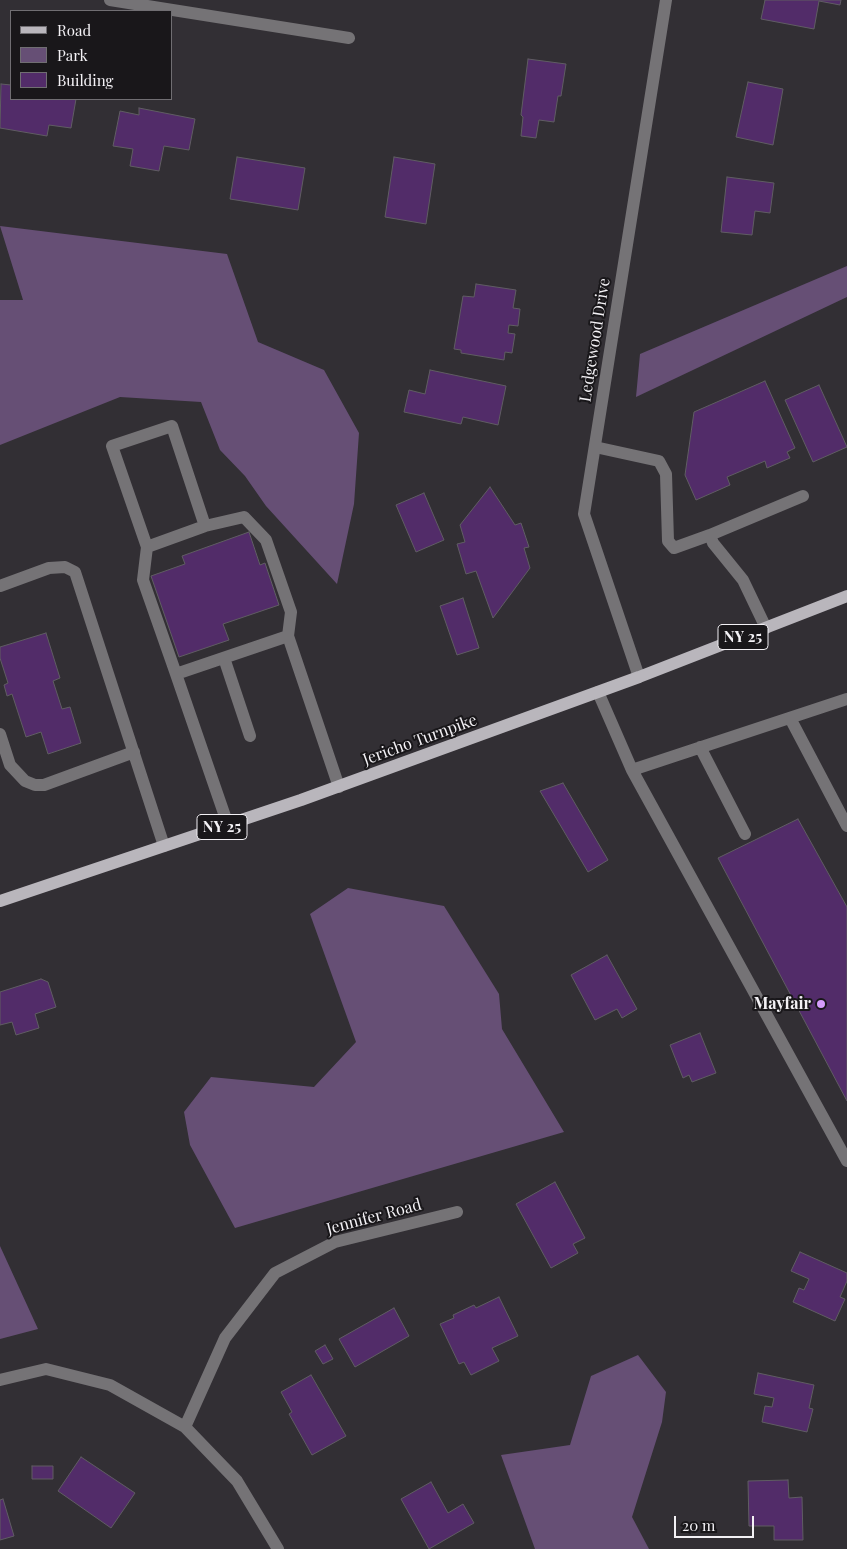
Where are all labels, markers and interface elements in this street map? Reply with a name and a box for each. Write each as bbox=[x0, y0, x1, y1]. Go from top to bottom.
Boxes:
legend bbox=[10, 10, 172, 100]
text: Road bbox=[57, 20, 91, 40]
text: Park bbox=[57, 45, 88, 65]
text: Building bbox=[57, 70, 113, 90]
street label: Ledgewood Drive bbox=[576, 277, 614, 403]
road number: NY 25 bbox=[718, 624, 768, 650]
street label: Jericho Turnpike bbox=[360, 710, 480, 770]
road number: NY 25 bbox=[197, 814, 247, 840]
place label: Mayfair bbox=[754, 994, 811, 1014]
marker: Mayfair bbox=[815, 998, 827, 1010]
street label: Jennifer Road bbox=[324, 1195, 424, 1239]
scale bar bbox=[677, 1506, 757, 1538]
text: 20 m bbox=[682, 1515, 715, 1535]

